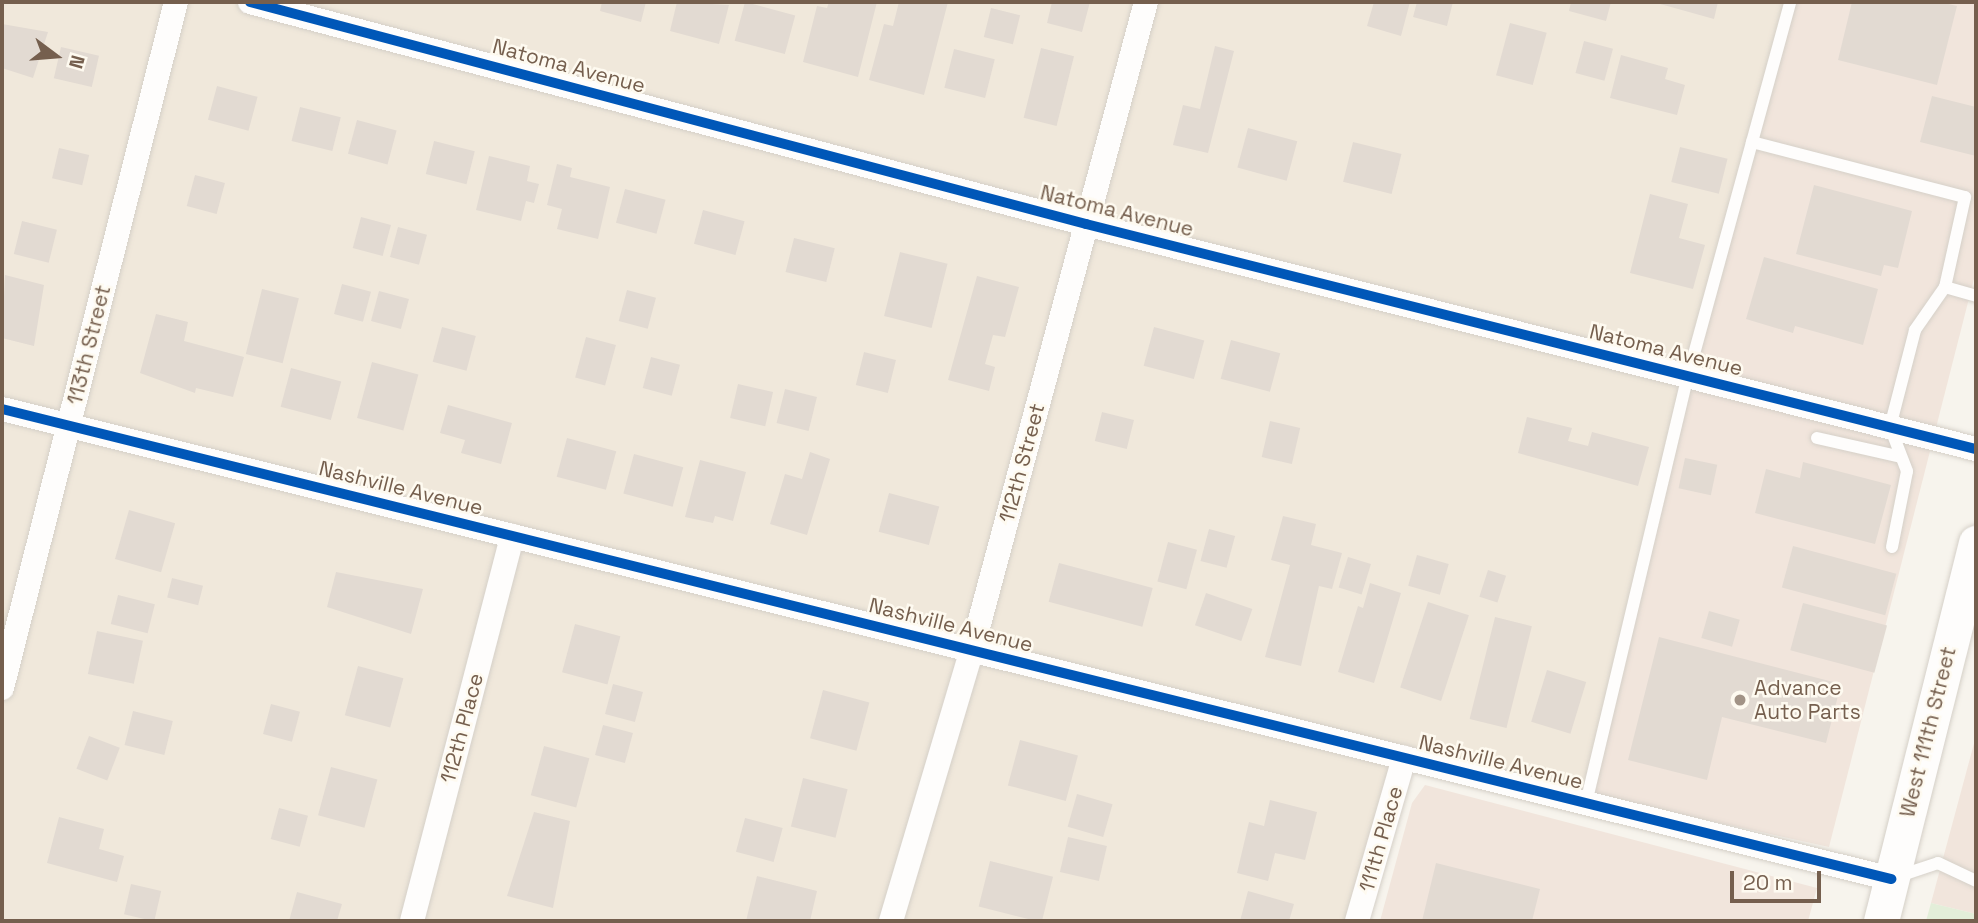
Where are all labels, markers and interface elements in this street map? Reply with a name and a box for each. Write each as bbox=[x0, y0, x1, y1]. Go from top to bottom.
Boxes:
north arrow bbox=[21, 21, 91, 91]
street label: Natoma Avenue bbox=[490, 33, 648, 99]
text: N bbox=[63, 52, 90, 71]
street label: Natoma Avenue bbox=[1038, 180, 1196, 242]
street label: 113th Street bbox=[62, 283, 116, 407]
street label: Natoma Avenue bbox=[1587, 319, 1745, 381]
street label: 112th Street bbox=[994, 401, 1050, 525]
street label: Nashville Avenue bbox=[316, 455, 486, 521]
street label: Nashville Avenue bbox=[866, 592, 1036, 658]
street label: West 111th Street bbox=[1895, 644, 1961, 820]
street label: 112th Place bbox=[435, 670, 489, 786]
place label: Advance Auto Parts bbox=[1754, 675, 1861, 725]
marker: Advance Auto Parts bbox=[1732, 692, 1748, 708]
street label: Nashville Avenue bbox=[1416, 729, 1586, 795]
street label: 111th Place bbox=[1354, 783, 1408, 895]
scale bar bbox=[1733, 856, 1824, 900]
text: 20 m bbox=[1743, 869, 1793, 896]

